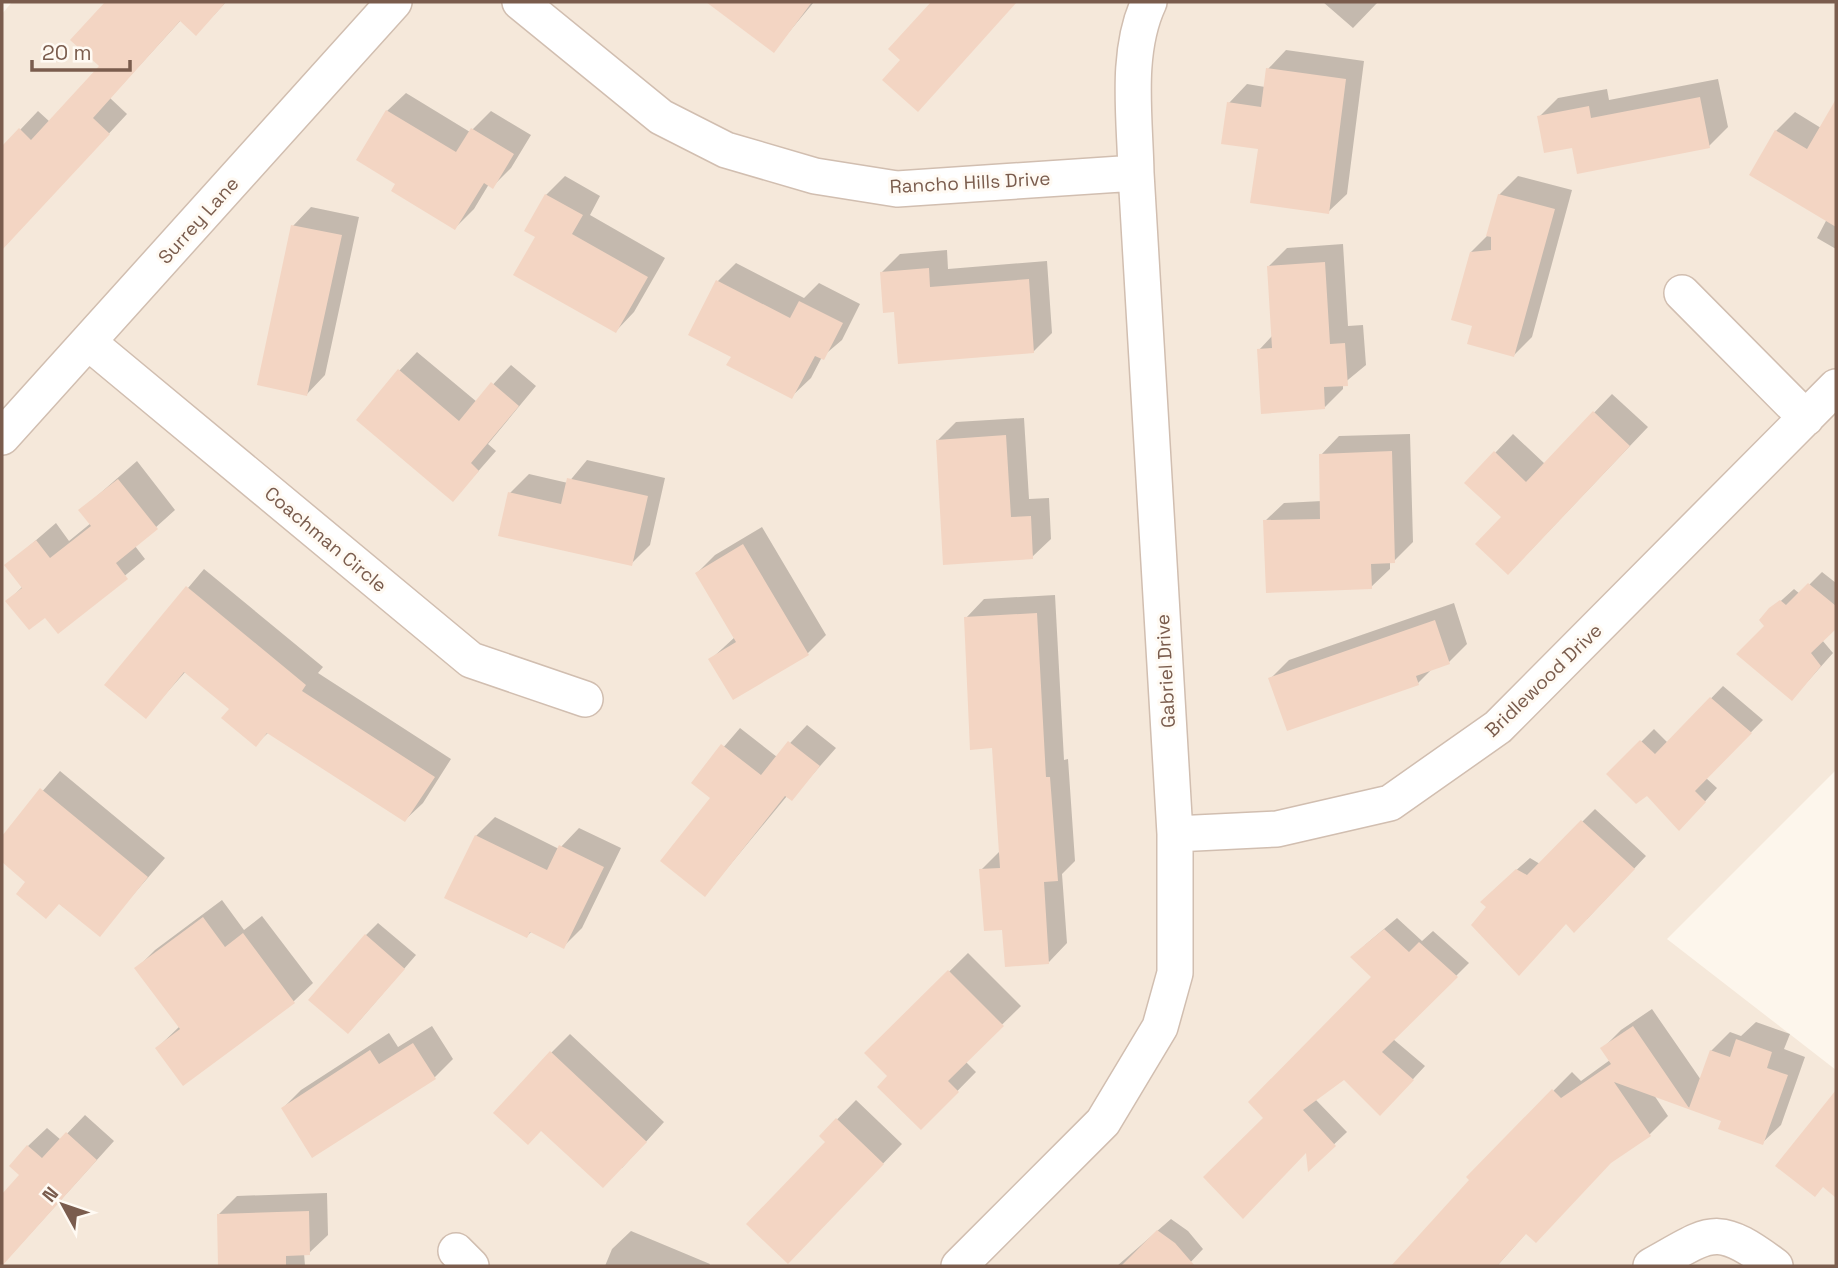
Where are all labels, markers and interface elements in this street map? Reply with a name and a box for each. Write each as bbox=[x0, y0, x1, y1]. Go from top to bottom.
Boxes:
scale bar bbox=[32, 28, 130, 72]
text: 20 m bbox=[42, 39, 92, 66]
street label: Rancho Hills Drive bbox=[889, 166, 1051, 199]
street label: Surrey Lane bbox=[153, 171, 244, 269]
street label: Coachman Circle bbox=[259, 481, 392, 598]
street label: Gabriel Drive bbox=[1150, 613, 1181, 728]
street label: Bridlewood Drive bbox=[1479, 618, 1607, 743]
north arrow bbox=[28, 1170, 98, 1240]
text: N bbox=[37, 1181, 64, 1207]

